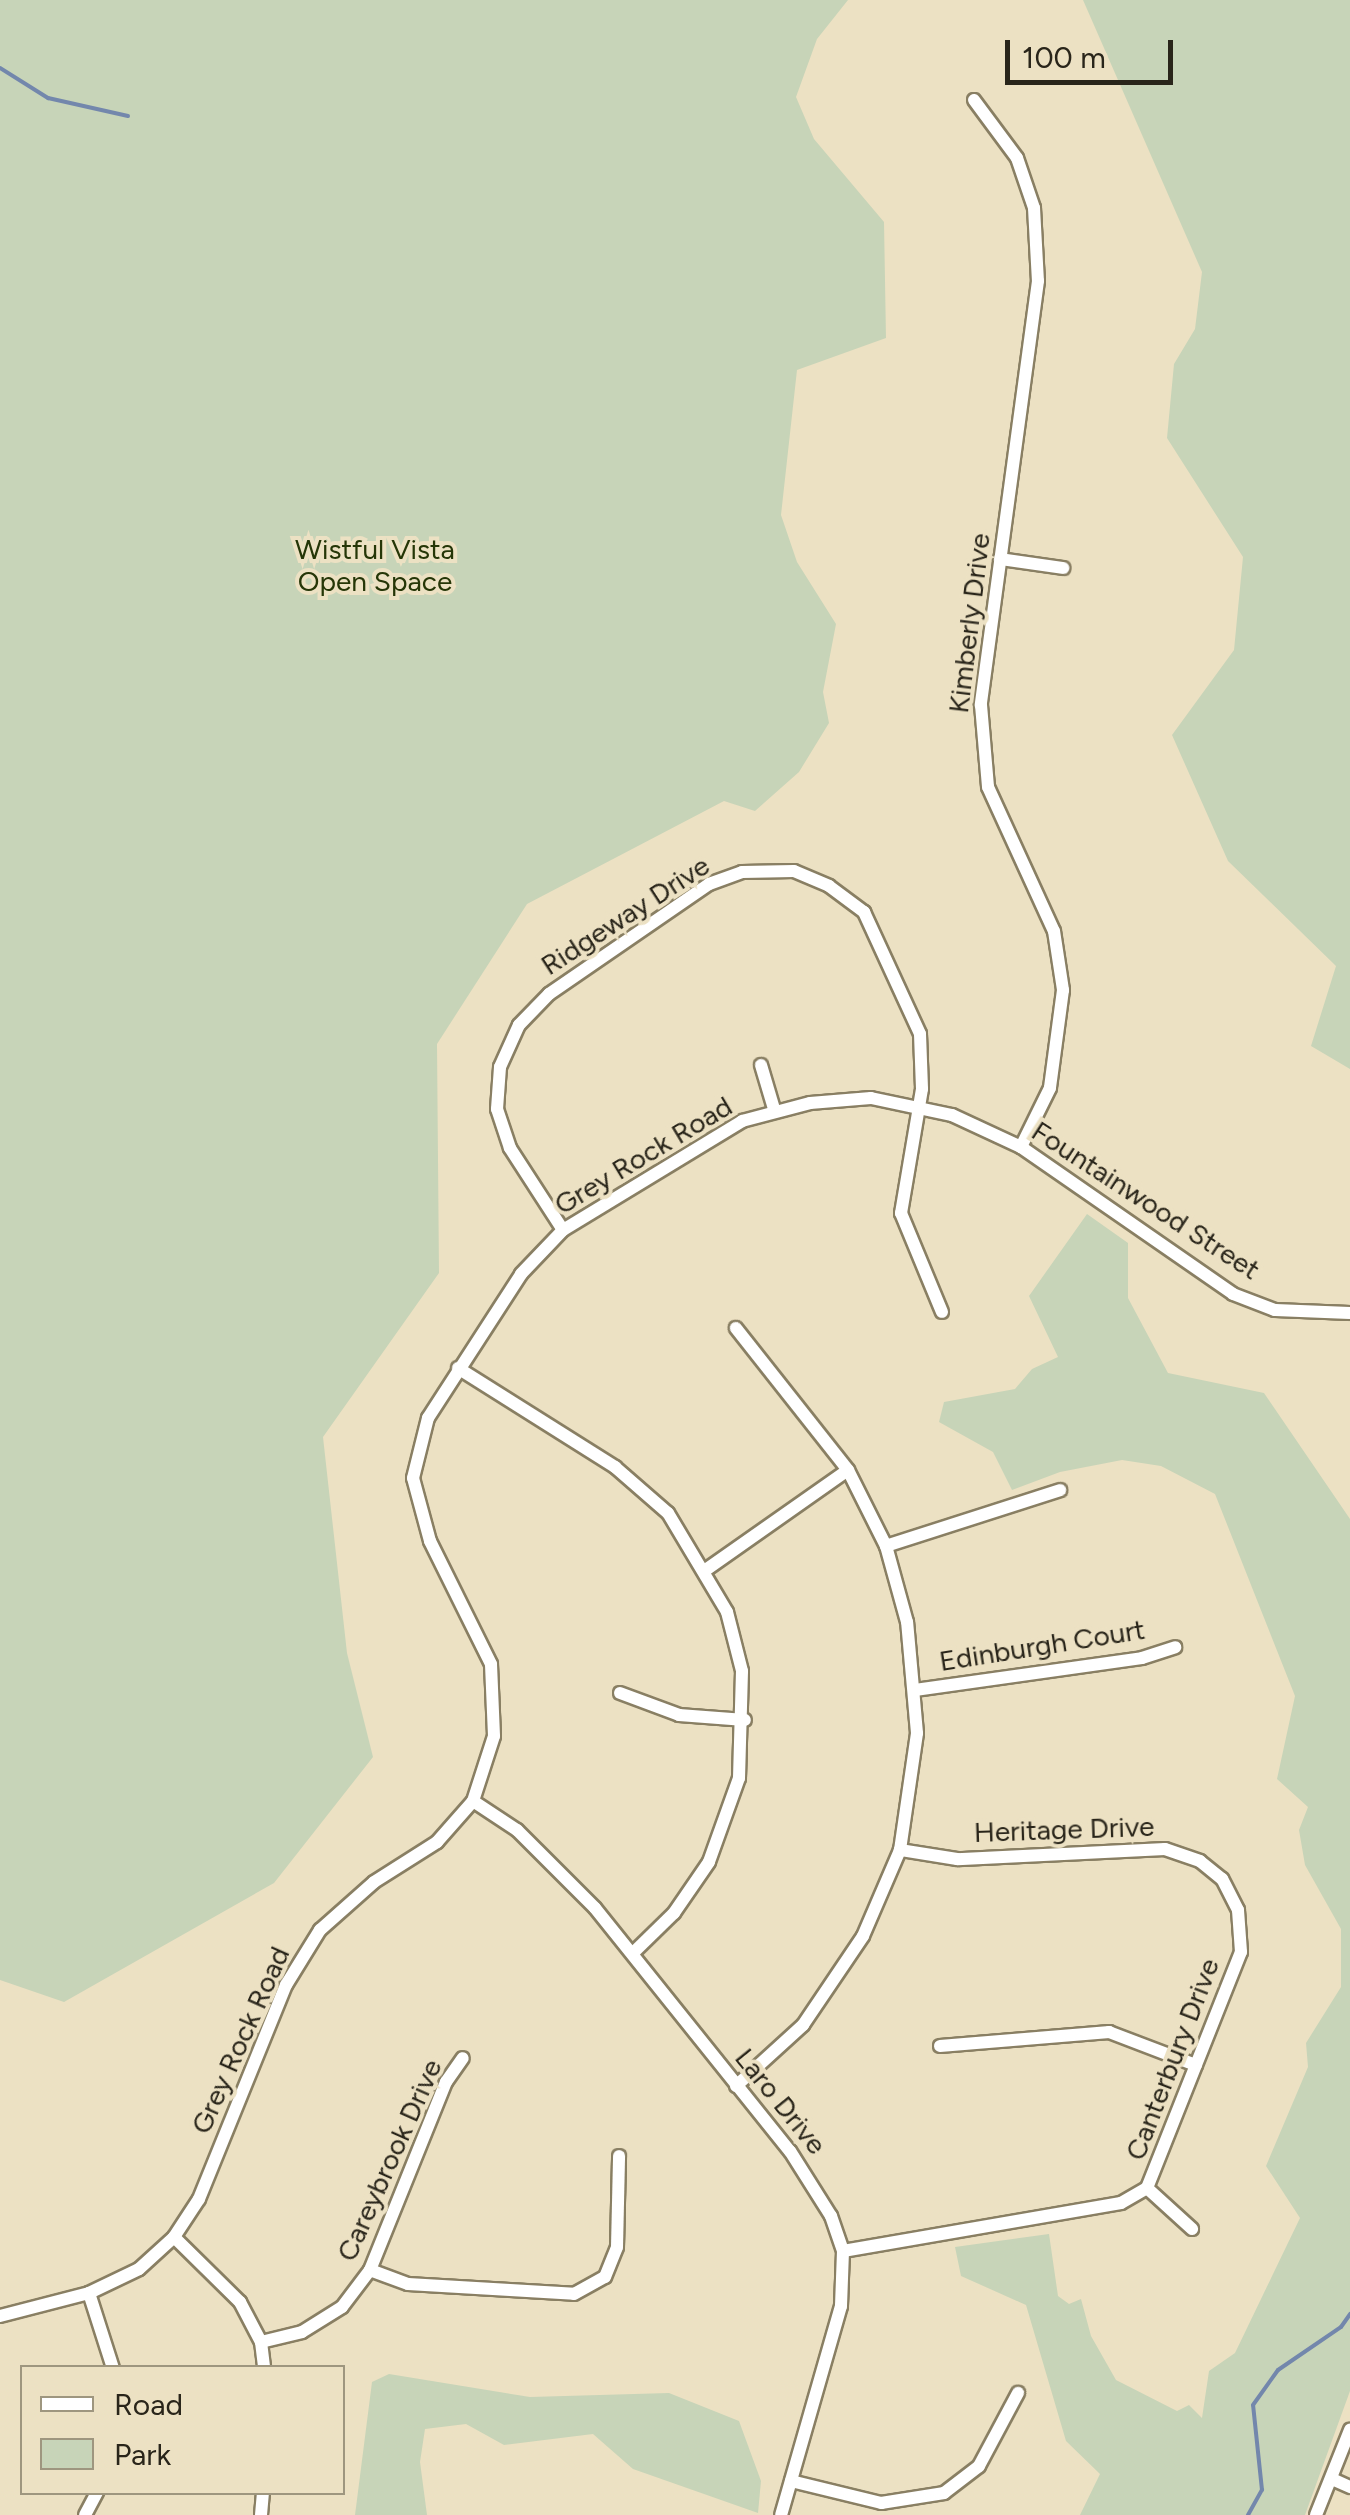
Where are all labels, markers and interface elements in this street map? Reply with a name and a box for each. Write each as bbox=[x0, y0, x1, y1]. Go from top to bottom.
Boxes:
scale bar bbox=[1010, 20, 1178, 82]
text: 100 m bbox=[1022, 39, 1106, 76]
street label: Kimberly Drive bbox=[941, 531, 997, 715]
park label: Wistful Vista Open Space bbox=[295, 532, 455, 598]
street label: Ridgeway Drive bbox=[535, 848, 715, 982]
street label: Grey Rock Road bbox=[548, 1089, 738, 1221]
street label: Fountainwood Street bbox=[1026, 1114, 1266, 1286]
street label: Edinburgh Court bbox=[937, 1612, 1147, 1678]
street label: Heritage Drive bbox=[973, 1809, 1155, 1849]
street label: Grey Rock Road bbox=[184, 1941, 296, 2139]
street label: Canterbury Drive bbox=[1118, 1953, 1226, 2165]
street label: Laro Drive bbox=[728, 2041, 834, 2161]
street label: Careybrook Drive bbox=[329, 2054, 449, 2266]
legend bbox=[20, 2365, 345, 2495]
text: Road bbox=[114, 2386, 183, 2423]
text: Park bbox=[114, 2436, 171, 2473]

